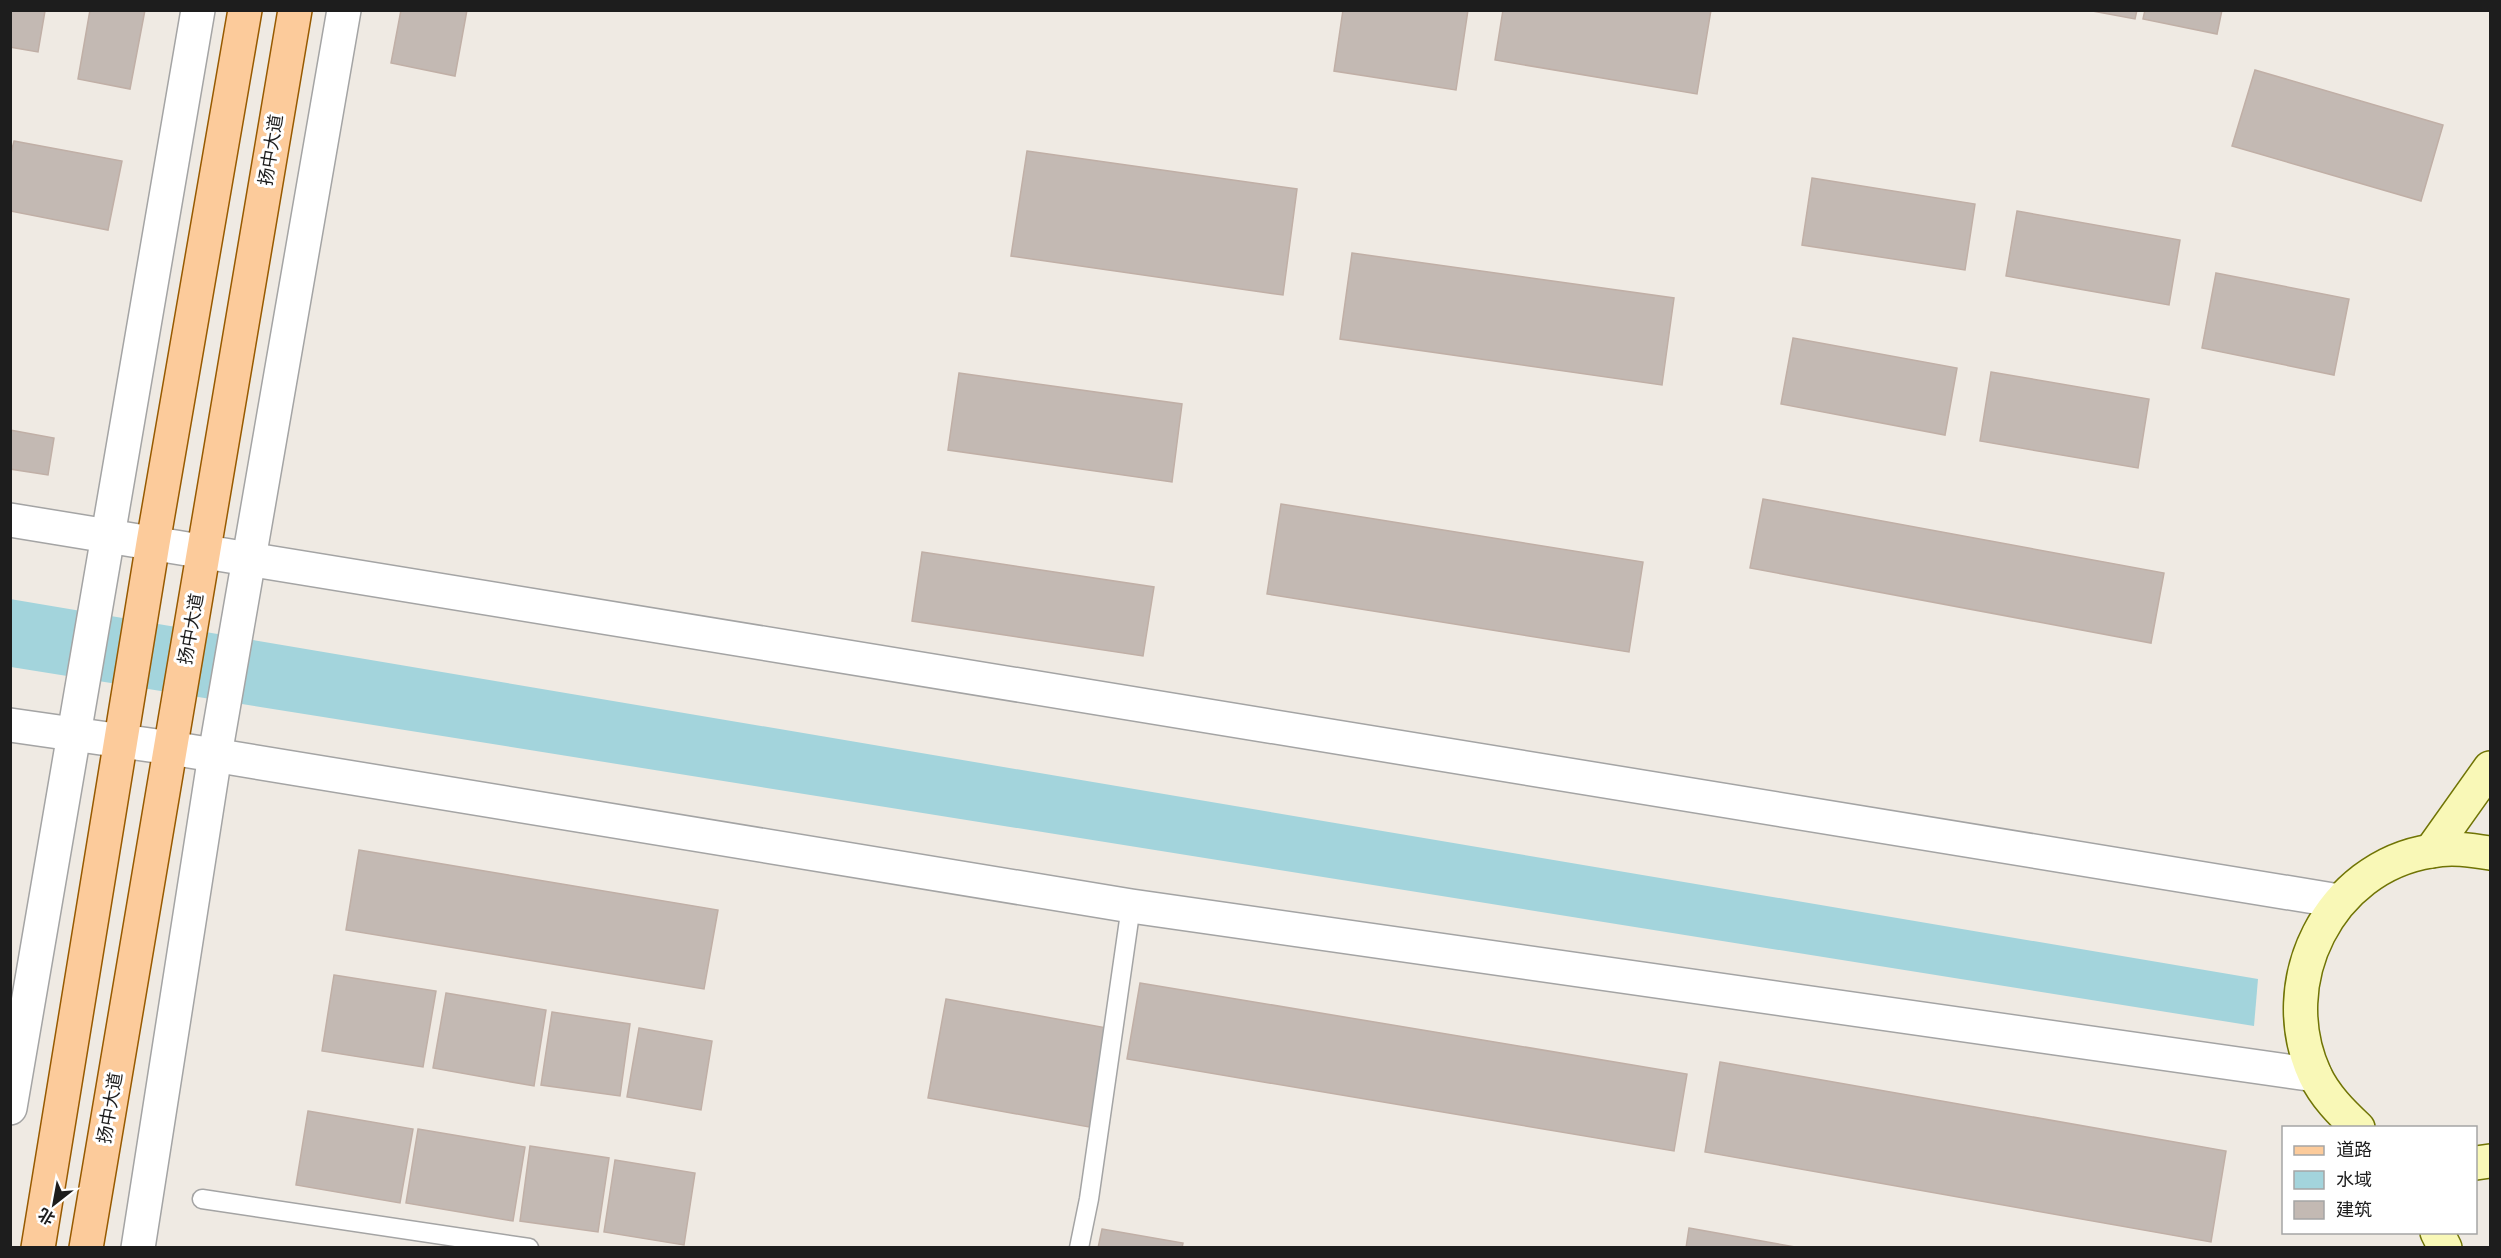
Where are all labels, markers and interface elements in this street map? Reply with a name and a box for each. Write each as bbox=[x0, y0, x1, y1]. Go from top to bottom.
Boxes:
street label: 扬中大道 bbox=[255, 113, 287, 187]
street label: 扬中大道 bbox=[175, 592, 207, 666]
street label: 扬中大道 bbox=[94, 1071, 126, 1145]
legend bbox=[2282, 1126, 2477, 1234]
text: 道路 bbox=[2336, 1140, 2372, 1160]
text: 水域 bbox=[2336, 1170, 2372, 1190]
north arrow bbox=[24, 1174, 84, 1234]
text: 建筑 bbox=[2336, 1200, 2372, 1220]
text: 北 bbox=[35, 1205, 58, 1228]

